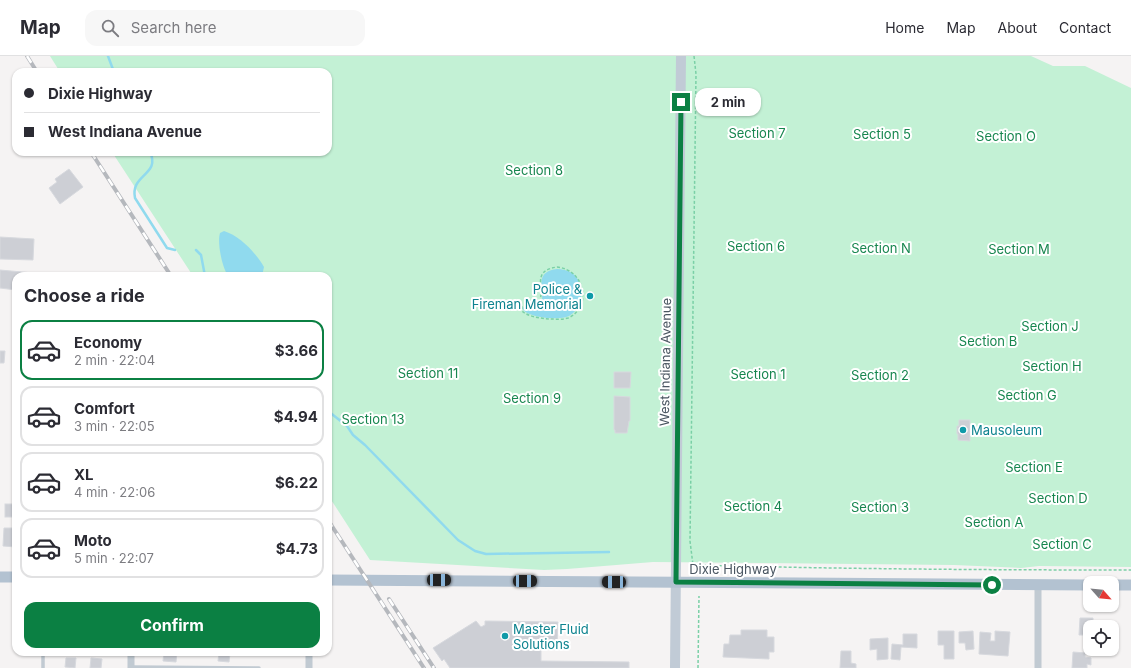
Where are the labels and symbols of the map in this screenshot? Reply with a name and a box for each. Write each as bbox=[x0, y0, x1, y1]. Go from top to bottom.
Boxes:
callout: 2 min bbox=[695, 88, 761, 116]
route end bbox=[672, 93, 690, 111]
park label: Section 7 bbox=[728, 125, 786, 141]
park label: Section 5 bbox=[853, 126, 911, 142]
park label: Section O bbox=[976, 128, 1036, 144]
park label: Section 8 bbox=[505, 162, 563, 178]
park label: Section 6 bbox=[727, 238, 785, 254]
park label: Section N bbox=[851, 240, 911, 256]
park label: Section M bbox=[988, 241, 1050, 257]
place label: Police & Fireman Memorial bbox=[472, 281, 583, 312]
marker: Police & Fireman Memorial bbox=[585, 291, 595, 301]
street label: West Indiana Avenue bbox=[656, 298, 674, 426]
park label: Section J bbox=[1021, 318, 1079, 334]
park label: Section B bbox=[959, 333, 1017, 349]
park label: Section H bbox=[1022, 358, 1082, 374]
park label: Section 11 bbox=[398, 365, 458, 381]
park label: Section 1 bbox=[730, 366, 786, 382]
park label: Section 2 bbox=[851, 367, 909, 383]
park label: Section G bbox=[997, 387, 1057, 403]
park label: Section 9 bbox=[503, 390, 561, 406]
park label: Section 13 bbox=[341, 411, 405, 427]
place label: Mausoleum bbox=[971, 422, 1042, 438]
marker: Mausoleum bbox=[958, 425, 968, 435]
park label: Section E bbox=[1005, 459, 1063, 475]
park label: Section D bbox=[1028, 490, 1088, 506]
park label: Section 4 bbox=[724, 498, 782, 514]
park label: Section 3 bbox=[851, 499, 909, 515]
park label: Section A bbox=[965, 514, 1023, 530]
park label: Section C bbox=[1032, 536, 1092, 552]
street label: Dixie Highway bbox=[689, 561, 777, 577]
car bbox=[427, 574, 451, 586]
car bbox=[513, 575, 537, 587]
car bbox=[602, 576, 626, 588]
route start bbox=[983, 576, 1001, 594]
north arrow bbox=[1083, 576, 1119, 612]
place label: Master Fluid Solutions bbox=[513, 621, 589, 652]
marker: Master Fluid Solutions bbox=[500, 631, 510, 641]

